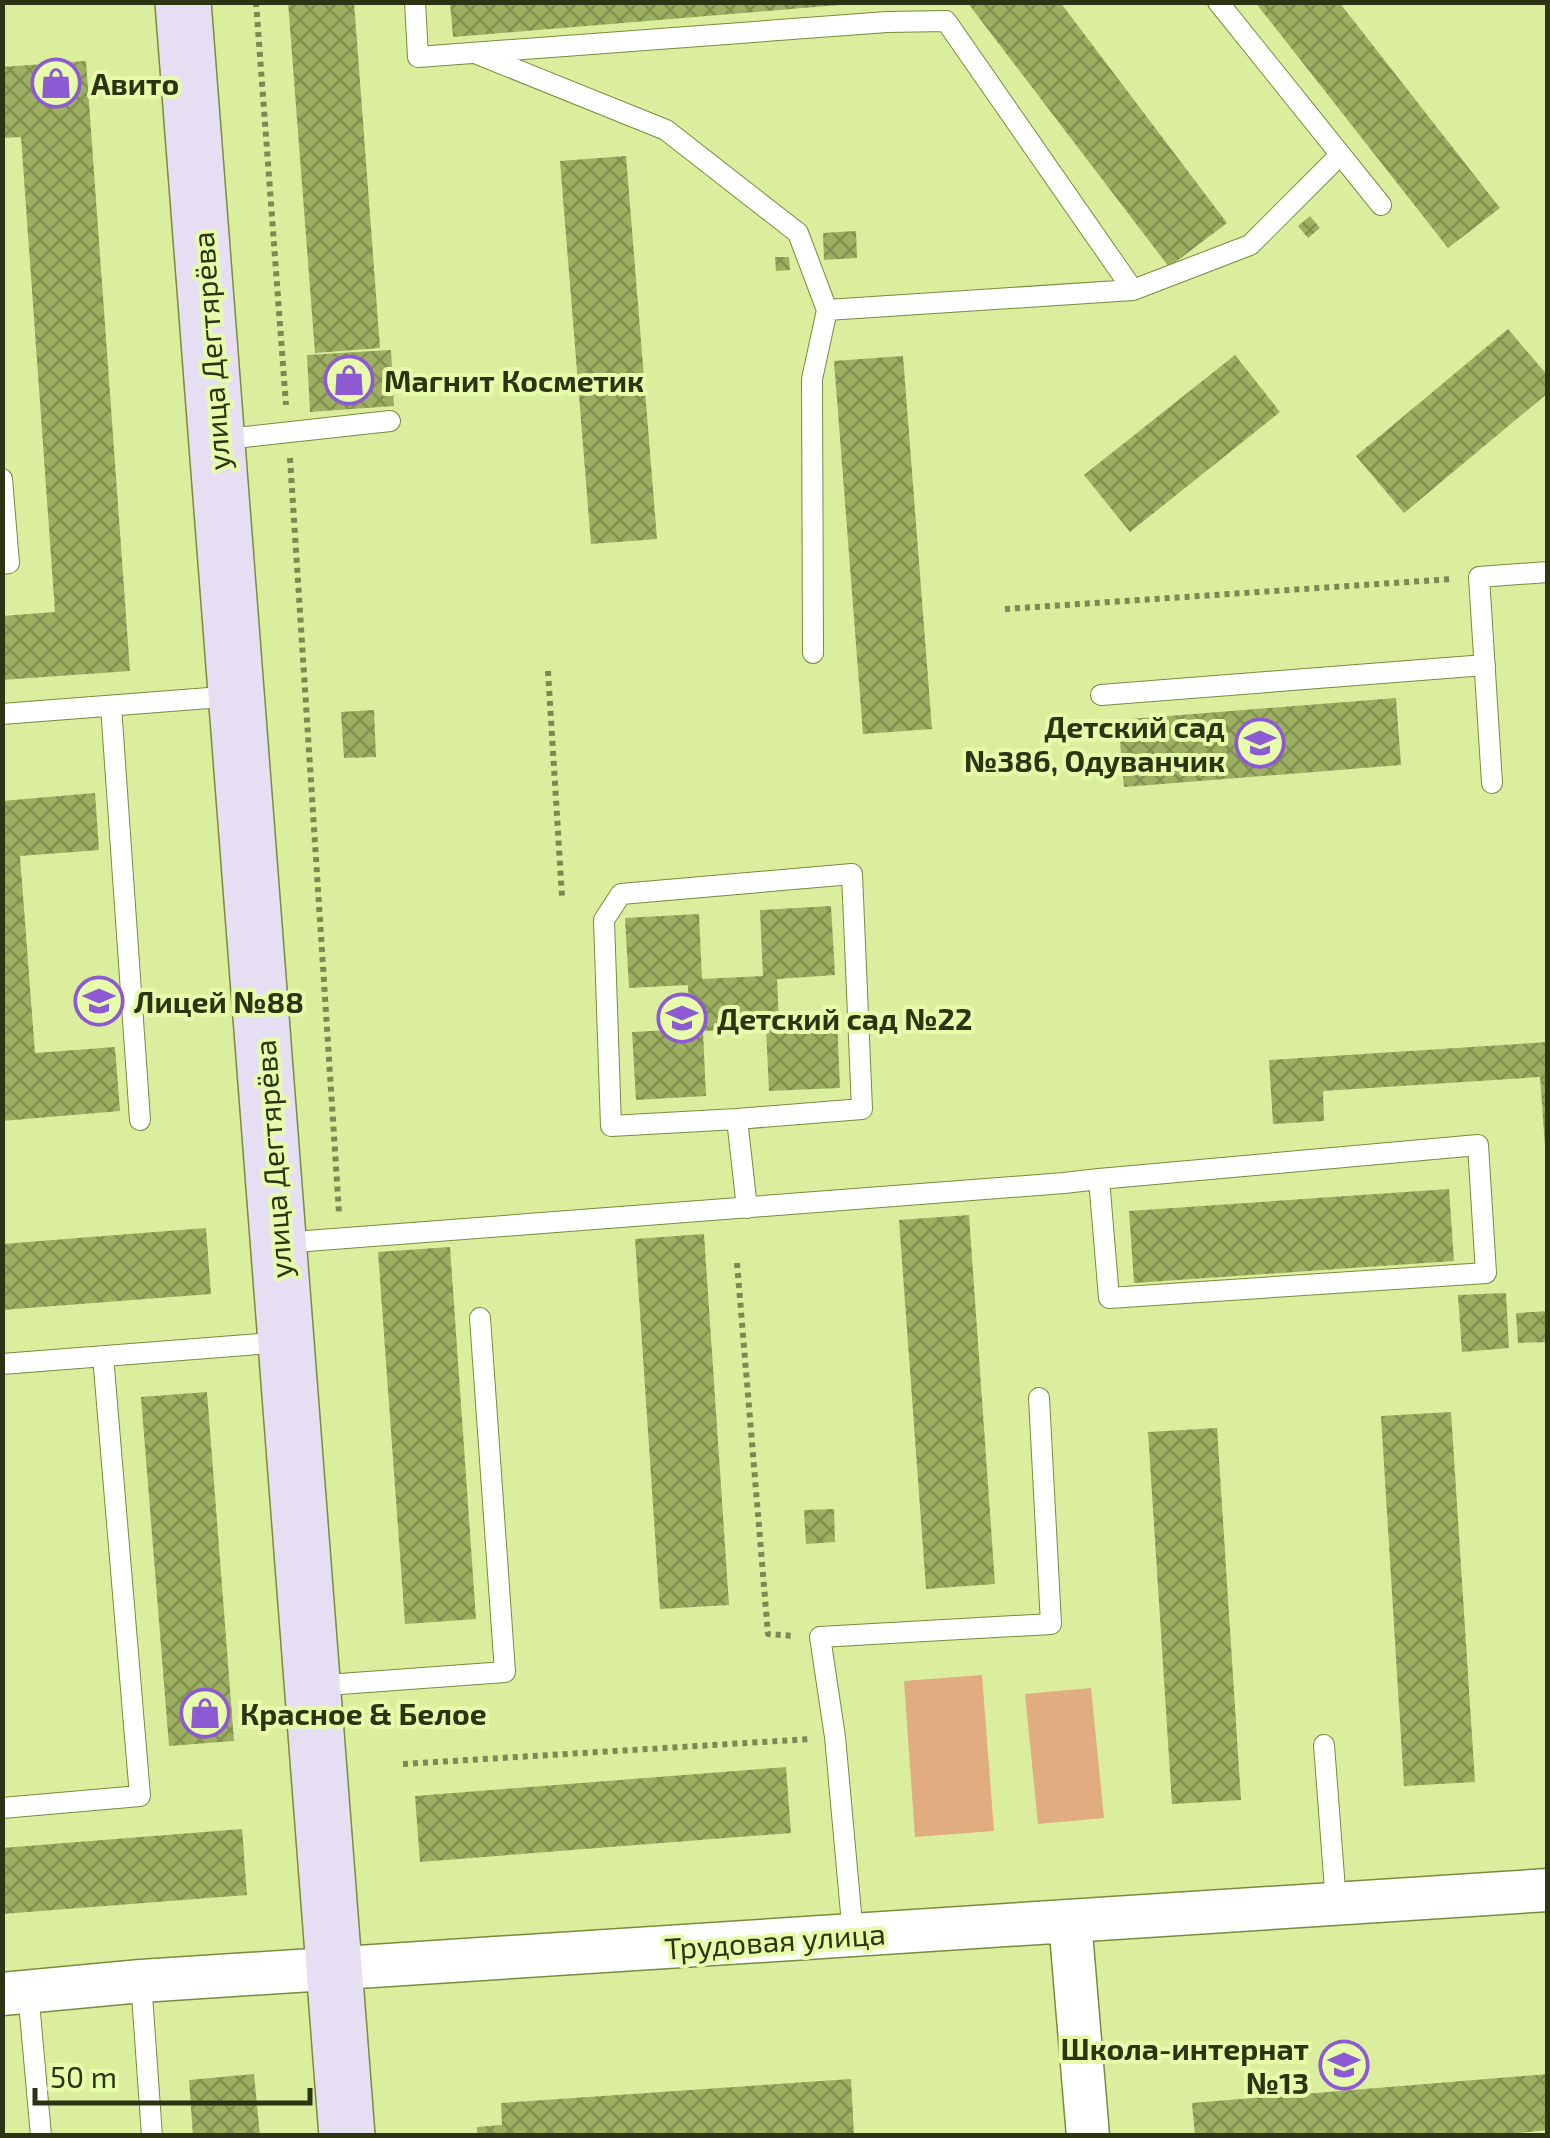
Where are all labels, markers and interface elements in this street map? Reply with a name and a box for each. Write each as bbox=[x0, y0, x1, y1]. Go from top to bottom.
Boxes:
shop icon: Авито bbox=[30, 57, 82, 109]
place label: Авито bbox=[91, 65, 179, 101]
street label: улица Дегтярёва bbox=[184, 230, 237, 472]
shop icon: Магнит Косметик bbox=[323, 354, 375, 406]
place label: Магнит Косметик bbox=[384, 362, 644, 398]
place label: Детский сад №386, Одуванчик bbox=[964, 708, 1225, 779]
school or university icon: Детский сад №386, Одуванчик bbox=[1234, 717, 1286, 769]
school or university icon: Лицей №88 bbox=[73, 975, 125, 1027]
place label: Лицей №88 bbox=[134, 983, 304, 1019]
school or university icon: Детский сад №22 bbox=[656, 992, 708, 1044]
place label: Детский сад №22 bbox=[717, 1000, 972, 1036]
street label: улица Дегтярёва bbox=[246, 1038, 299, 1280]
shop icon: Красное & Белое bbox=[179, 1687, 231, 1739]
place label: Красное & Белое bbox=[240, 1695, 487, 1731]
street label: Трудовая улица bbox=[663, 1914, 887, 1967]
place label: Школа-интернат №13 bbox=[1061, 2030, 1309, 2100]
school or university icon: Школа-интернат №13 bbox=[1318, 2039, 1370, 2091]
scale bar bbox=[35, 2043, 310, 2105]
text: 50 m bbox=[50, 2058, 117, 2094]

